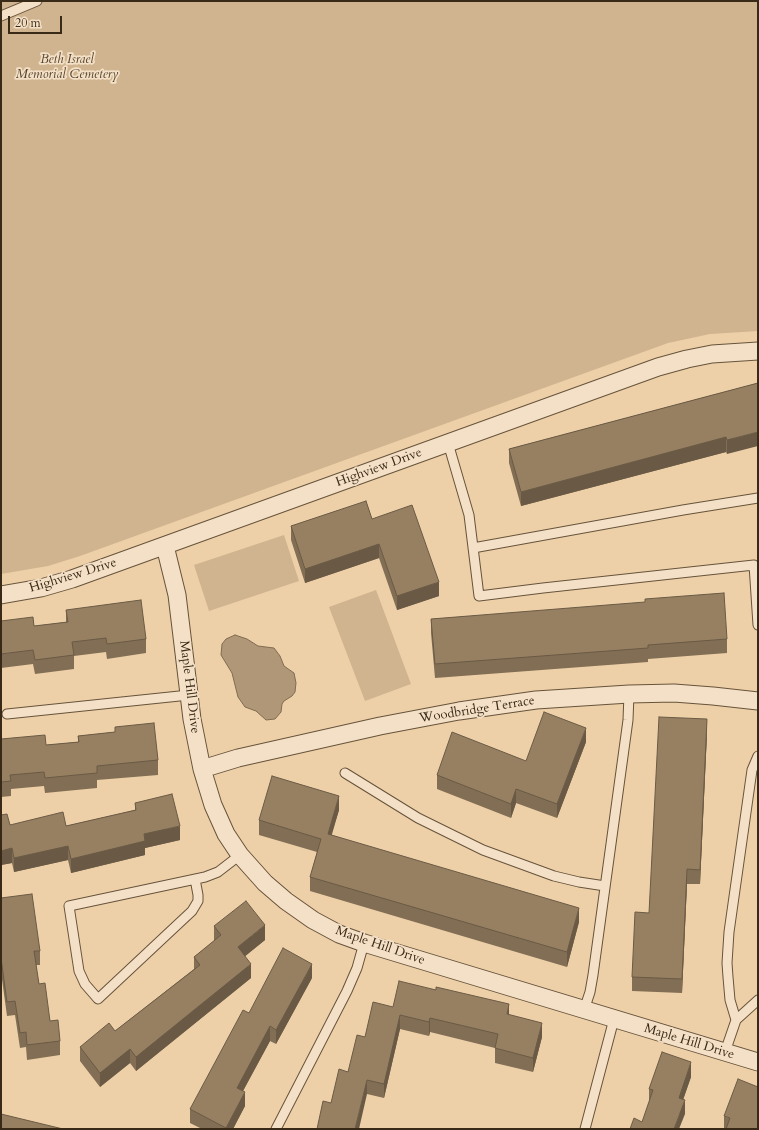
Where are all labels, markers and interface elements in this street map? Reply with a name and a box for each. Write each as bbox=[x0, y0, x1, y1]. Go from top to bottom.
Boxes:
scale bar bbox=[10, 8, 64, 34]
text: 20 m bbox=[15, 15, 41, 31]
park label: Beth Israel Memorial Cemetery bbox=[16, 52, 118, 83]
street label: Highview Drive bbox=[334, 445, 424, 491]
street label: Highview Drive bbox=[27, 555, 119, 597]
street label: Maple Hill Drive bbox=[176, 640, 202, 734]
street label: Woodbridge Terrace bbox=[418, 693, 536, 727]
street label: Maple Hill Drive bbox=[333, 923, 427, 969]
street label: Maple Hill Drive bbox=[642, 1021, 736, 1063]

